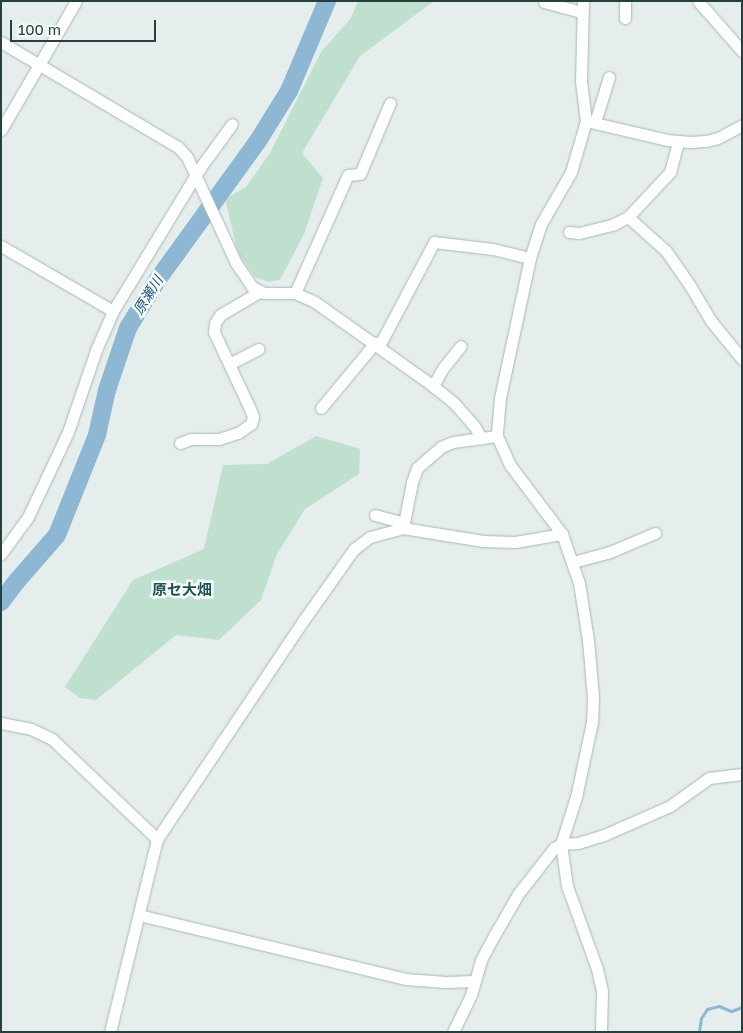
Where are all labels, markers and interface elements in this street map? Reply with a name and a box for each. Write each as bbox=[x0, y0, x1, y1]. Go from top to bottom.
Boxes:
scale bar bbox=[12, 10, 159, 42]
text: 100 m bbox=[18, 20, 61, 38]
water label: 原瀬川 bbox=[130, 273, 166, 317]
district label: 原セ大畑 bbox=[152, 581, 212, 599]

